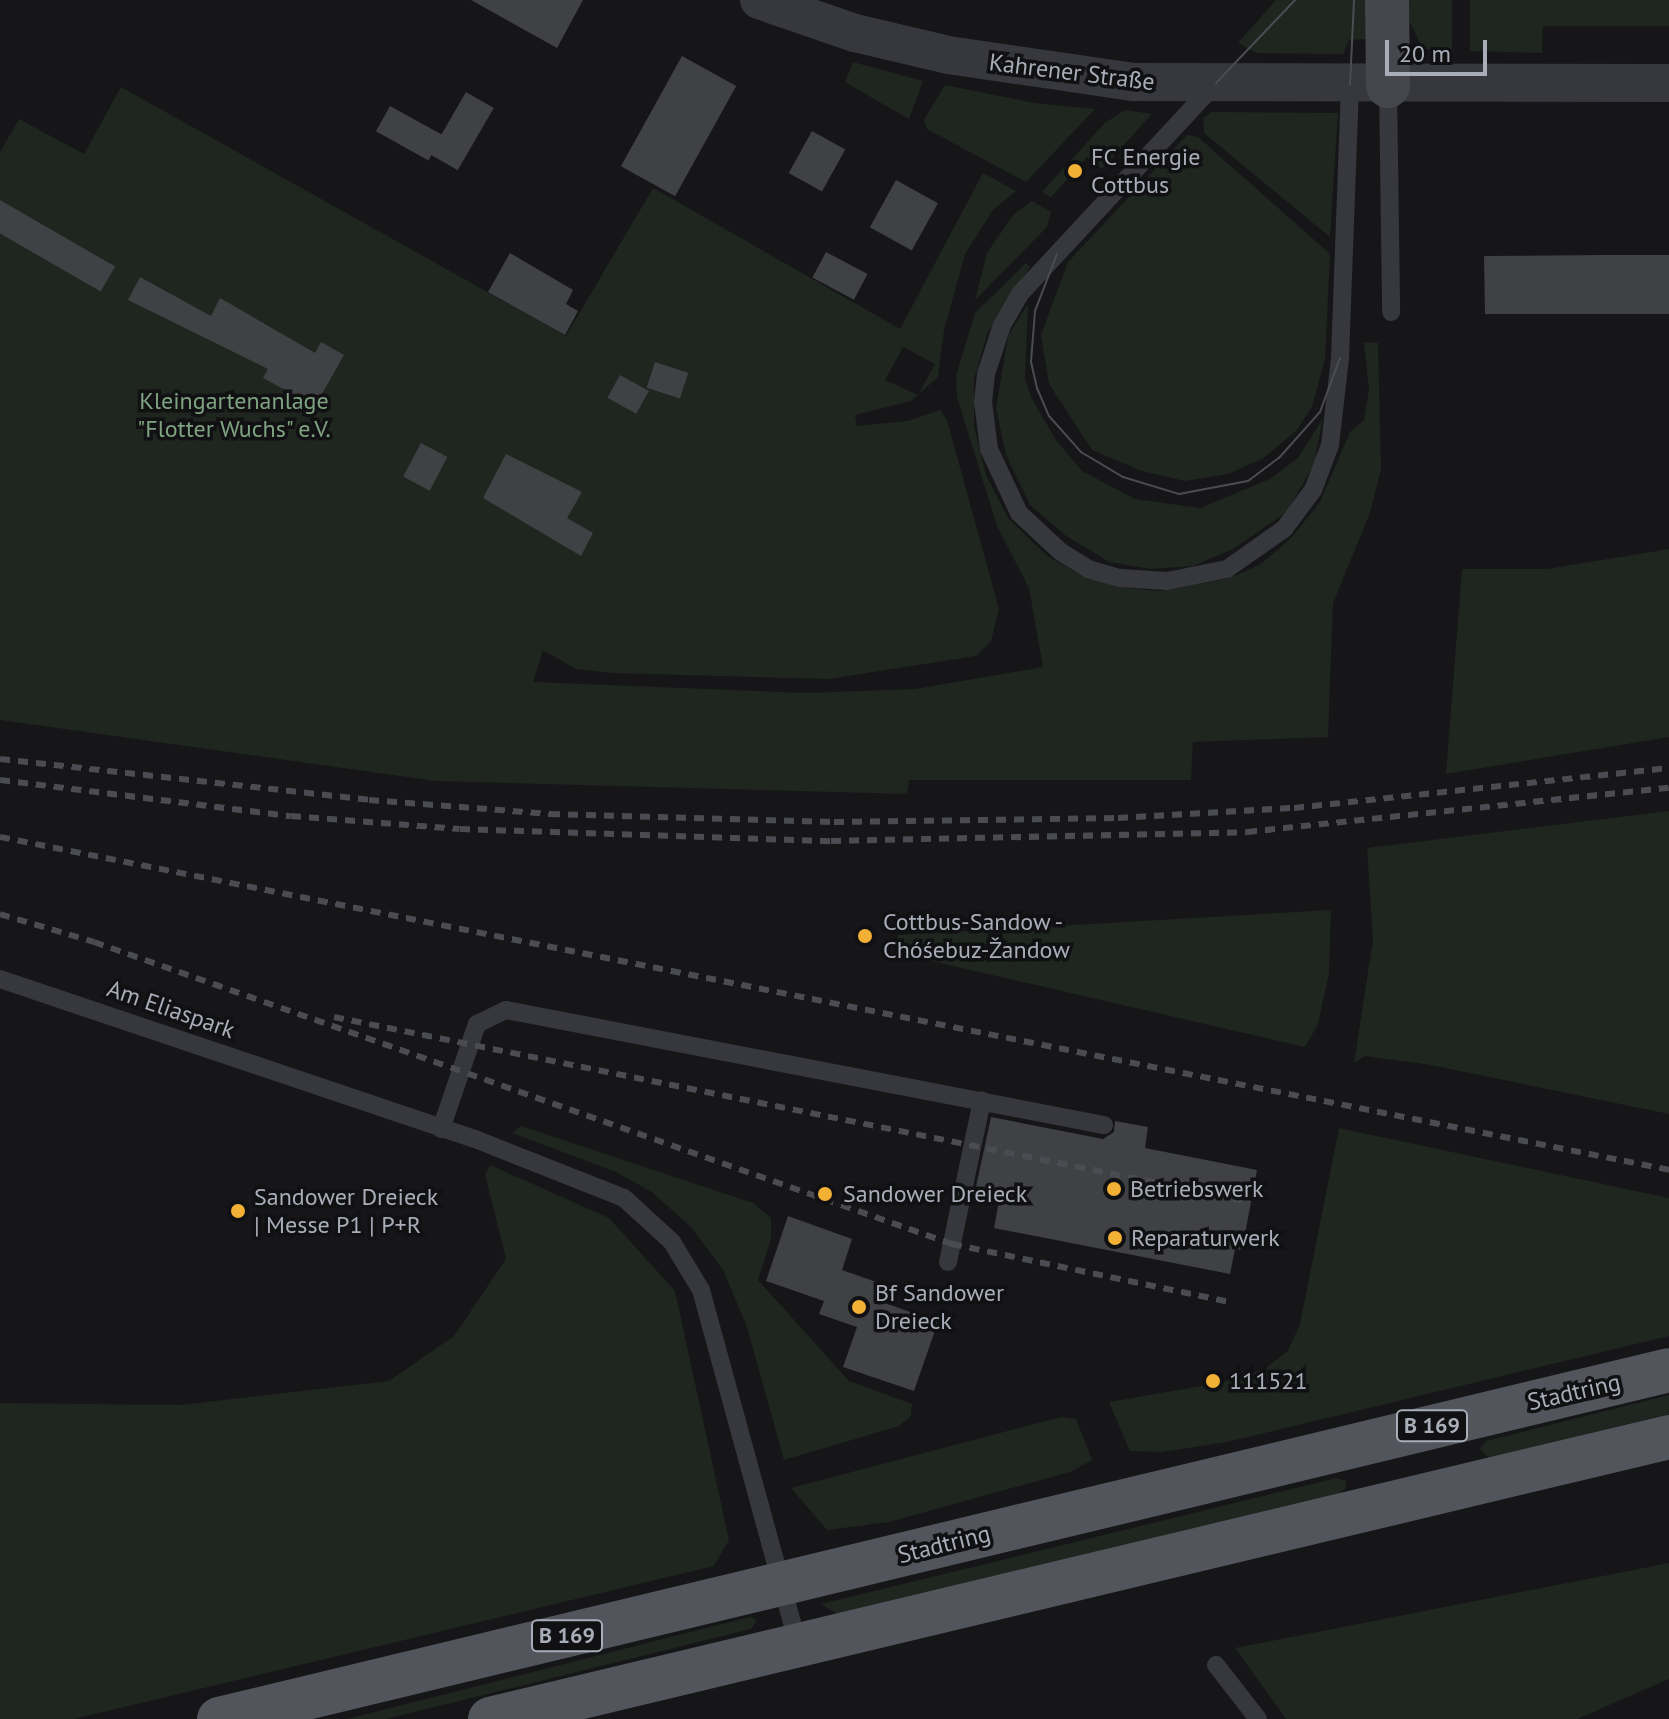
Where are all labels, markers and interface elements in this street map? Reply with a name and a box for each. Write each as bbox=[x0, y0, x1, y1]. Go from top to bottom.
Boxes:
scale bar bbox=[1389, 24, 1491, 74]
text: 20 m bbox=[1399, 38, 1451, 69]
street label: Kahrener Straße bbox=[988, 48, 1156, 96]
place label: FC Energie Cottbus bbox=[1091, 143, 1201, 199]
marker: FC Energie Cottbus bbox=[1066, 162, 1084, 180]
park label: Kleingartenanlage "Flotter Wuchs" e.V. bbox=[136, 387, 332, 443]
place label: Cottbus-Sandow - Chóśebuz-Žandow bbox=[883, 908, 1070, 964]
marker: Cottbus-Sandow - Chóśebuz-Žandow bbox=[854, 925, 876, 947]
street label: Am Eliaspark bbox=[104, 974, 238, 1044]
place label: Betriebswerk bbox=[1130, 1175, 1263, 1203]
place label: Sandower Dreieck bbox=[843, 1180, 1027, 1208]
marker: Betriebswerk bbox=[1105, 1180, 1123, 1198]
place label: Sandower Dreieck | Messe P1 | P+R bbox=[254, 1183, 438, 1239]
marker: Sandower Dreieck bbox=[814, 1183, 836, 1205]
marker: Sandower Dreieck | Messe P1 | P+R bbox=[229, 1202, 247, 1220]
place label: Reparaturwerk bbox=[1131, 1224, 1280, 1252]
marker: Reparaturwerk bbox=[1106, 1229, 1124, 1247]
place label: Bf Sandower Dreieck bbox=[875, 1279, 1004, 1335]
marker: Bf Sandower Dreieck bbox=[850, 1298, 868, 1316]
place label: 111521 bbox=[1229, 1367, 1307, 1395]
street label: Stadtring bbox=[1525, 1367, 1623, 1417]
marker: 111521 bbox=[1204, 1372, 1222, 1390]
road number: B 169 bbox=[1396, 1408, 1468, 1444]
street label: Stadtring bbox=[895, 1519, 993, 1569]
road number: B 169 bbox=[531, 1618, 603, 1654]

